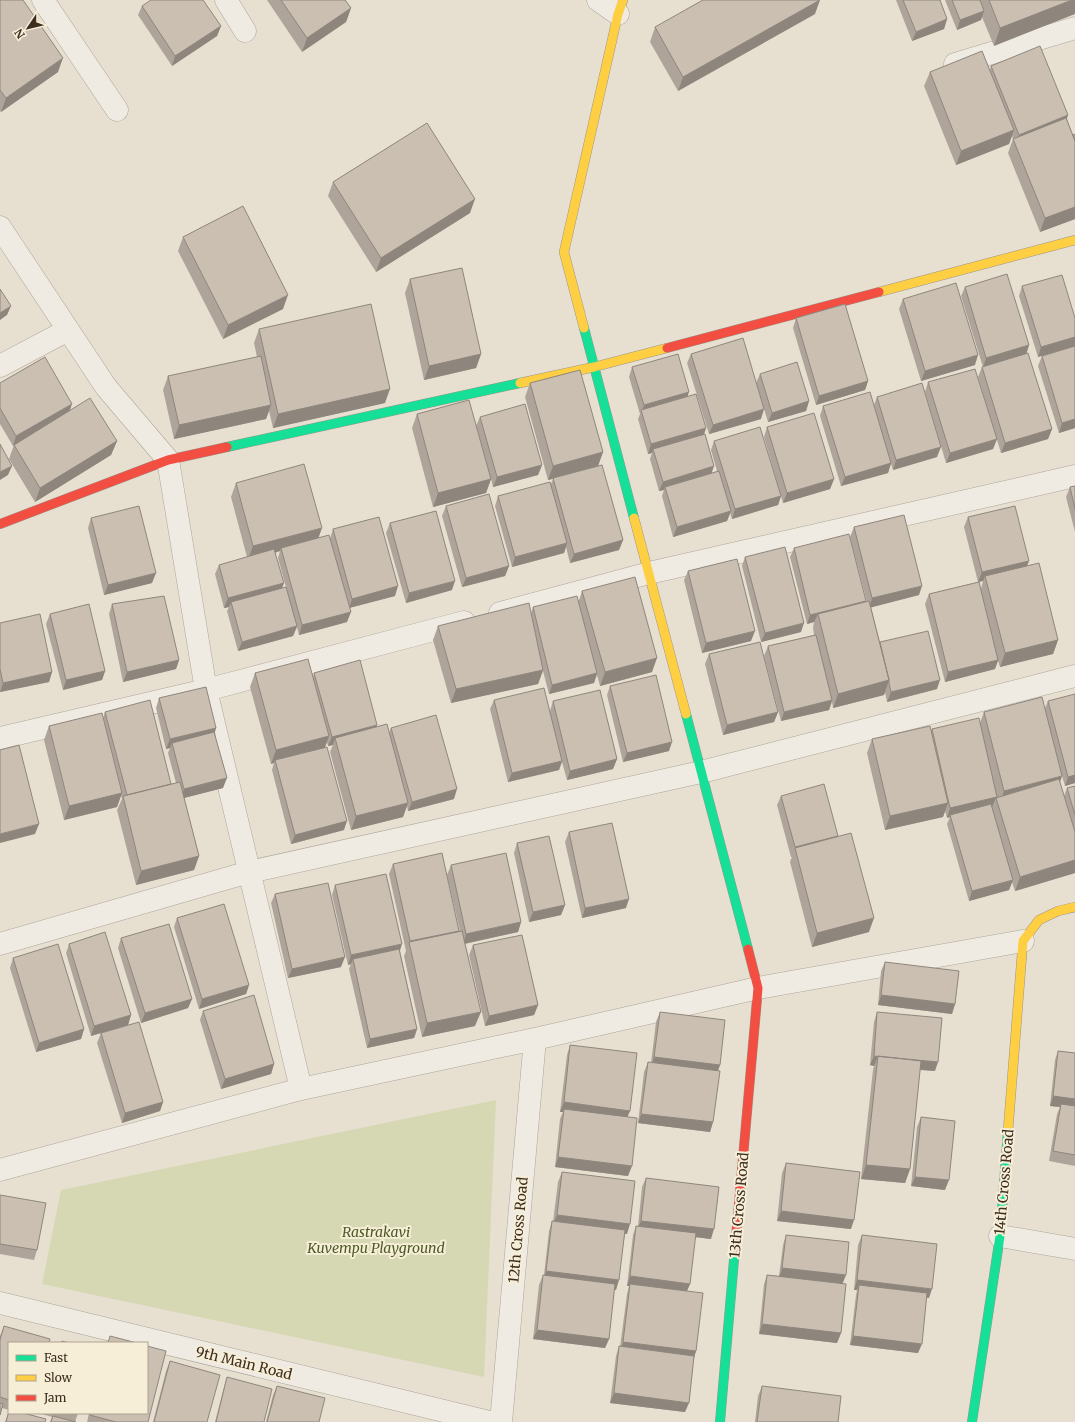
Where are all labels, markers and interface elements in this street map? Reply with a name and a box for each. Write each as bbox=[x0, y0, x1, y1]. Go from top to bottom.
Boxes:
north arrow bbox=[8, 8, 48, 48]
text: N bbox=[11, 26, 28, 41]
street label: 14th Cross Road bbox=[990, 1128, 1018, 1236]
street label: 13th Cross Road bbox=[725, 1151, 753, 1259]
street label: 12th Cross Road bbox=[504, 1176, 532, 1284]
park label: Rastrakavi Kuvempu Playground bbox=[306, 1223, 445, 1257]
legend bbox=[8, 1342, 148, 1414]
street label: 9th Main Road bbox=[194, 1342, 295, 1384]
text: Fast bbox=[44, 1350, 68, 1365]
text: Slow bbox=[44, 1370, 73, 1385]
text: Jam bbox=[43, 1390, 67, 1405]

